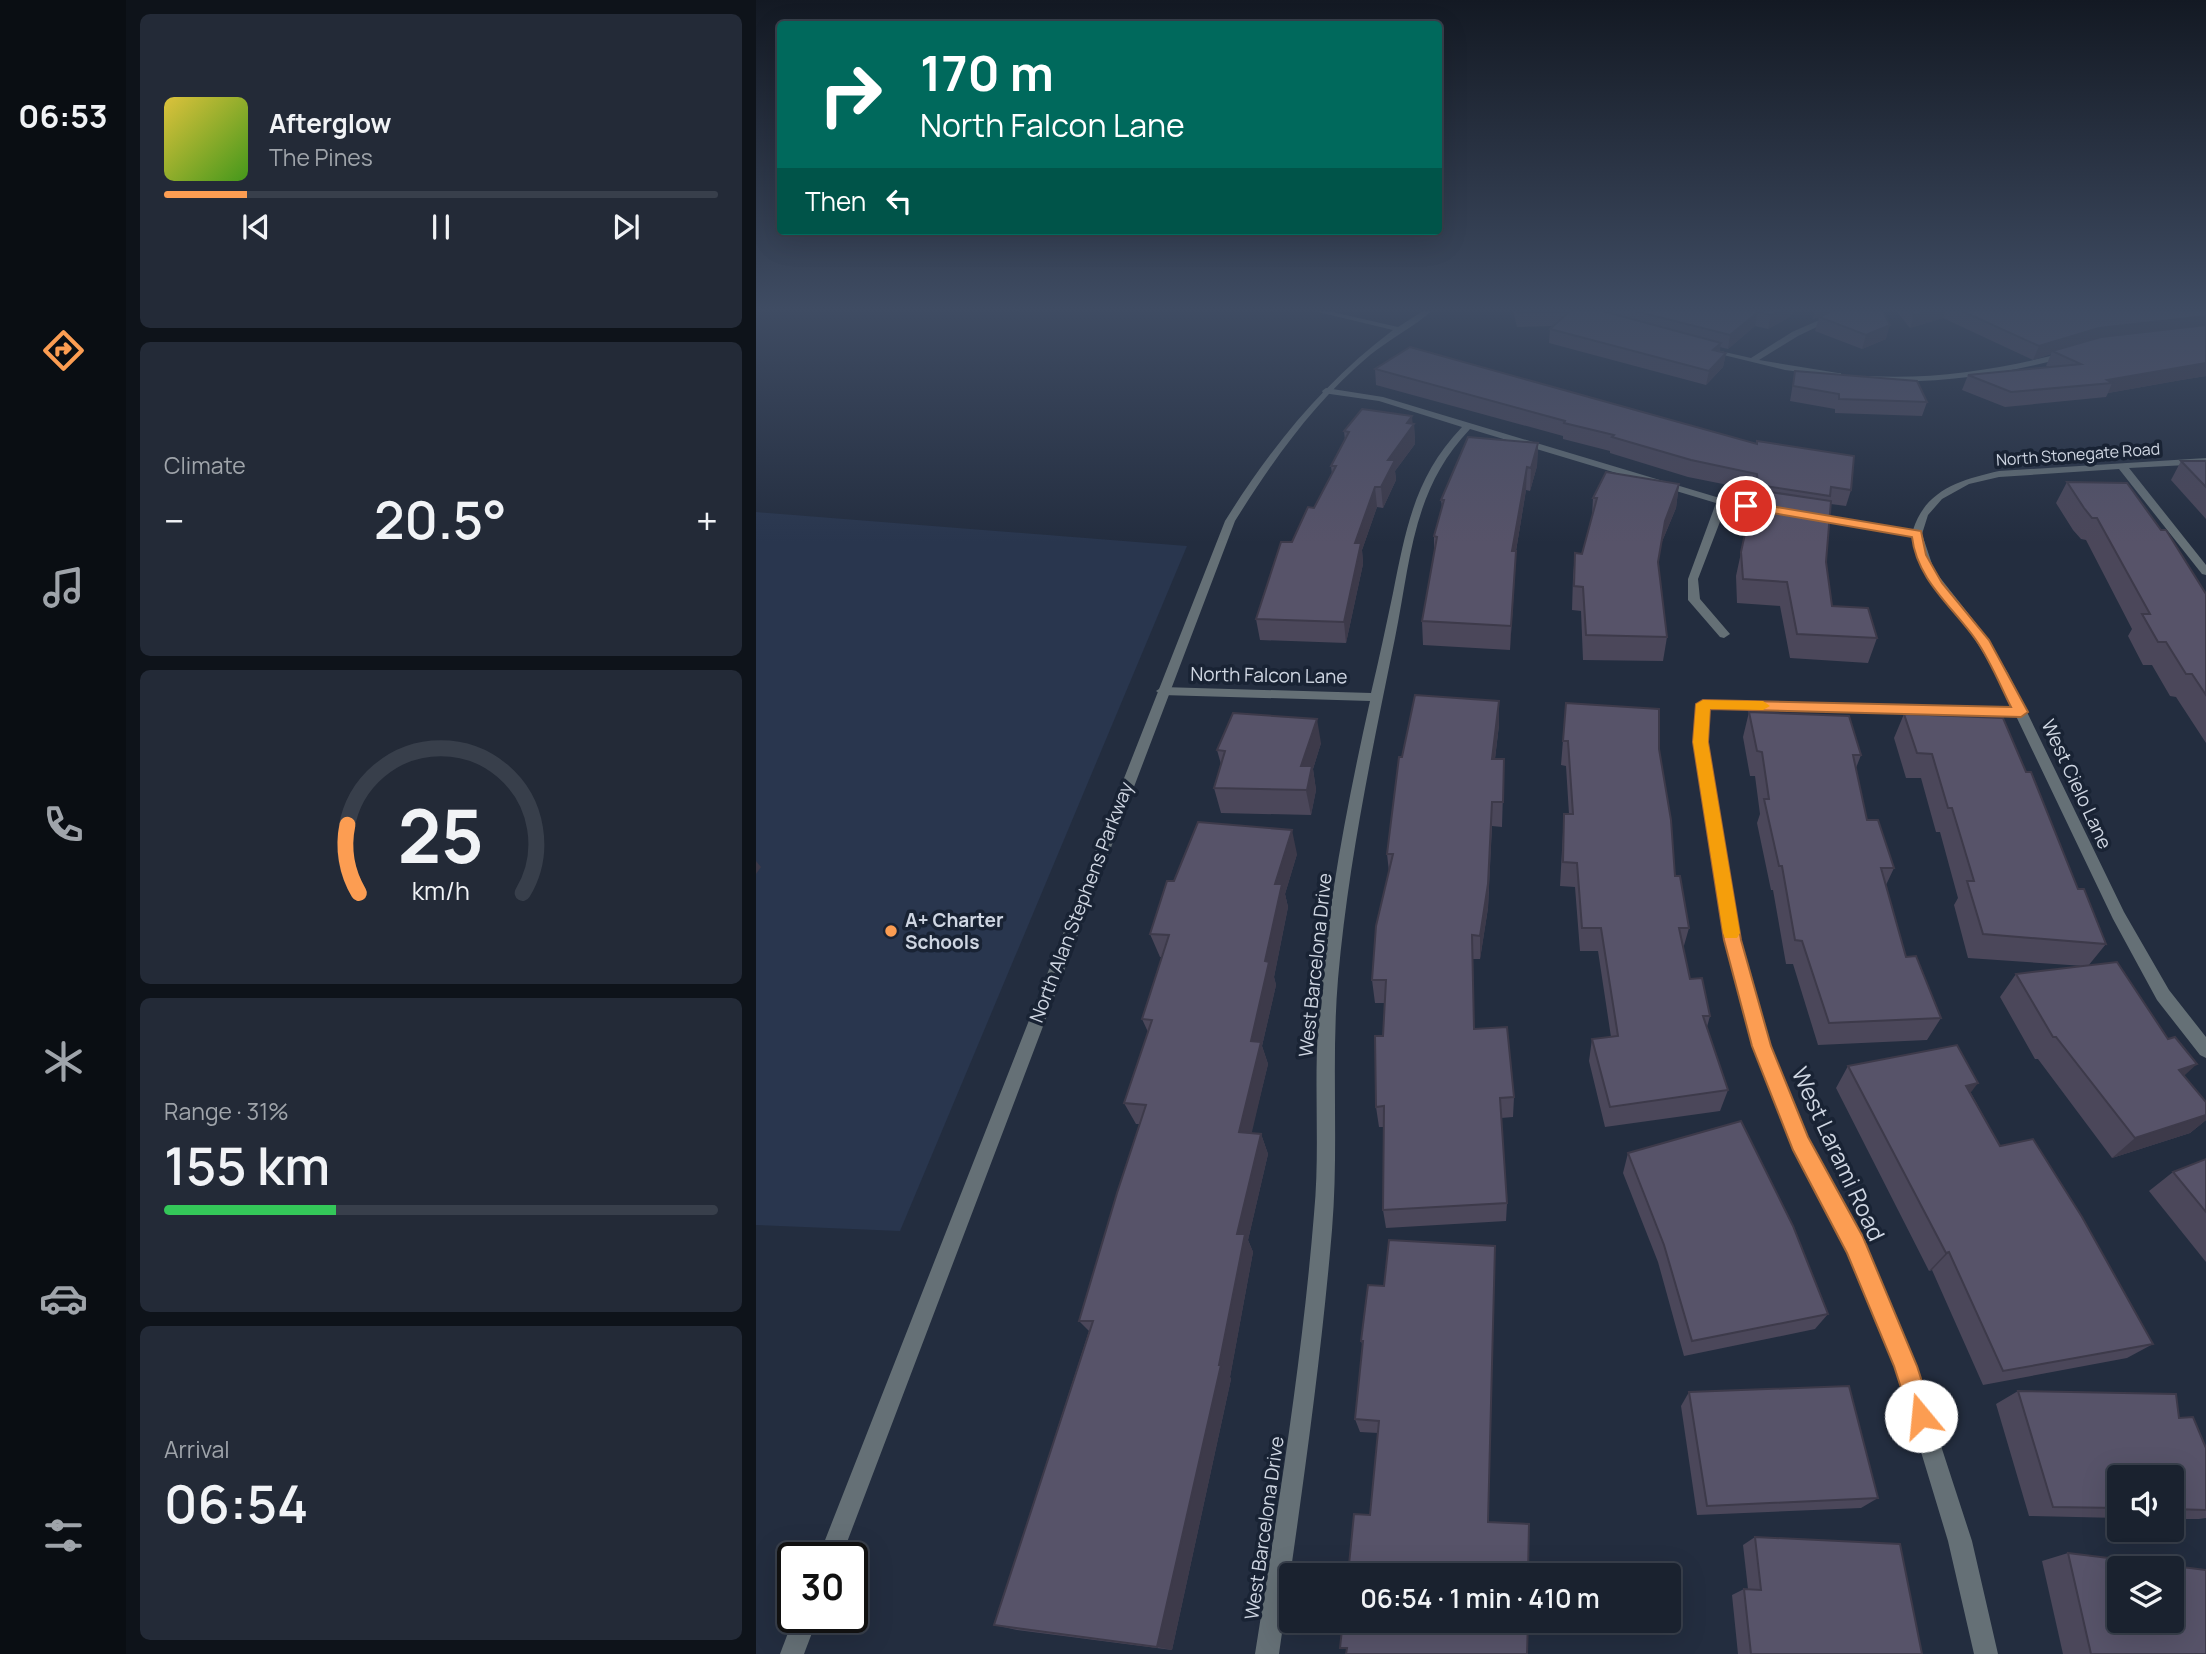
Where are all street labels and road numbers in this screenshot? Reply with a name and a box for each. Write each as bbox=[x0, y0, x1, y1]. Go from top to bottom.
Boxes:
street label: North Stonegate Road bbox=[1995, 437, 2161, 471]
street label: North Falcon Lane bbox=[1190, 661, 1348, 689]
street label: West Cielo Lane bbox=[2036, 715, 2118, 853]
street label: North Alan Stephens Parkway bbox=[1023, 778, 1139, 1026]
street label: West Barcelona Drive bbox=[1292, 872, 1338, 1058]
street label: West Larami Road bbox=[1785, 1061, 1893, 1246]
street label: West Barcelona Drive bbox=[1238, 1435, 1290, 1621]

